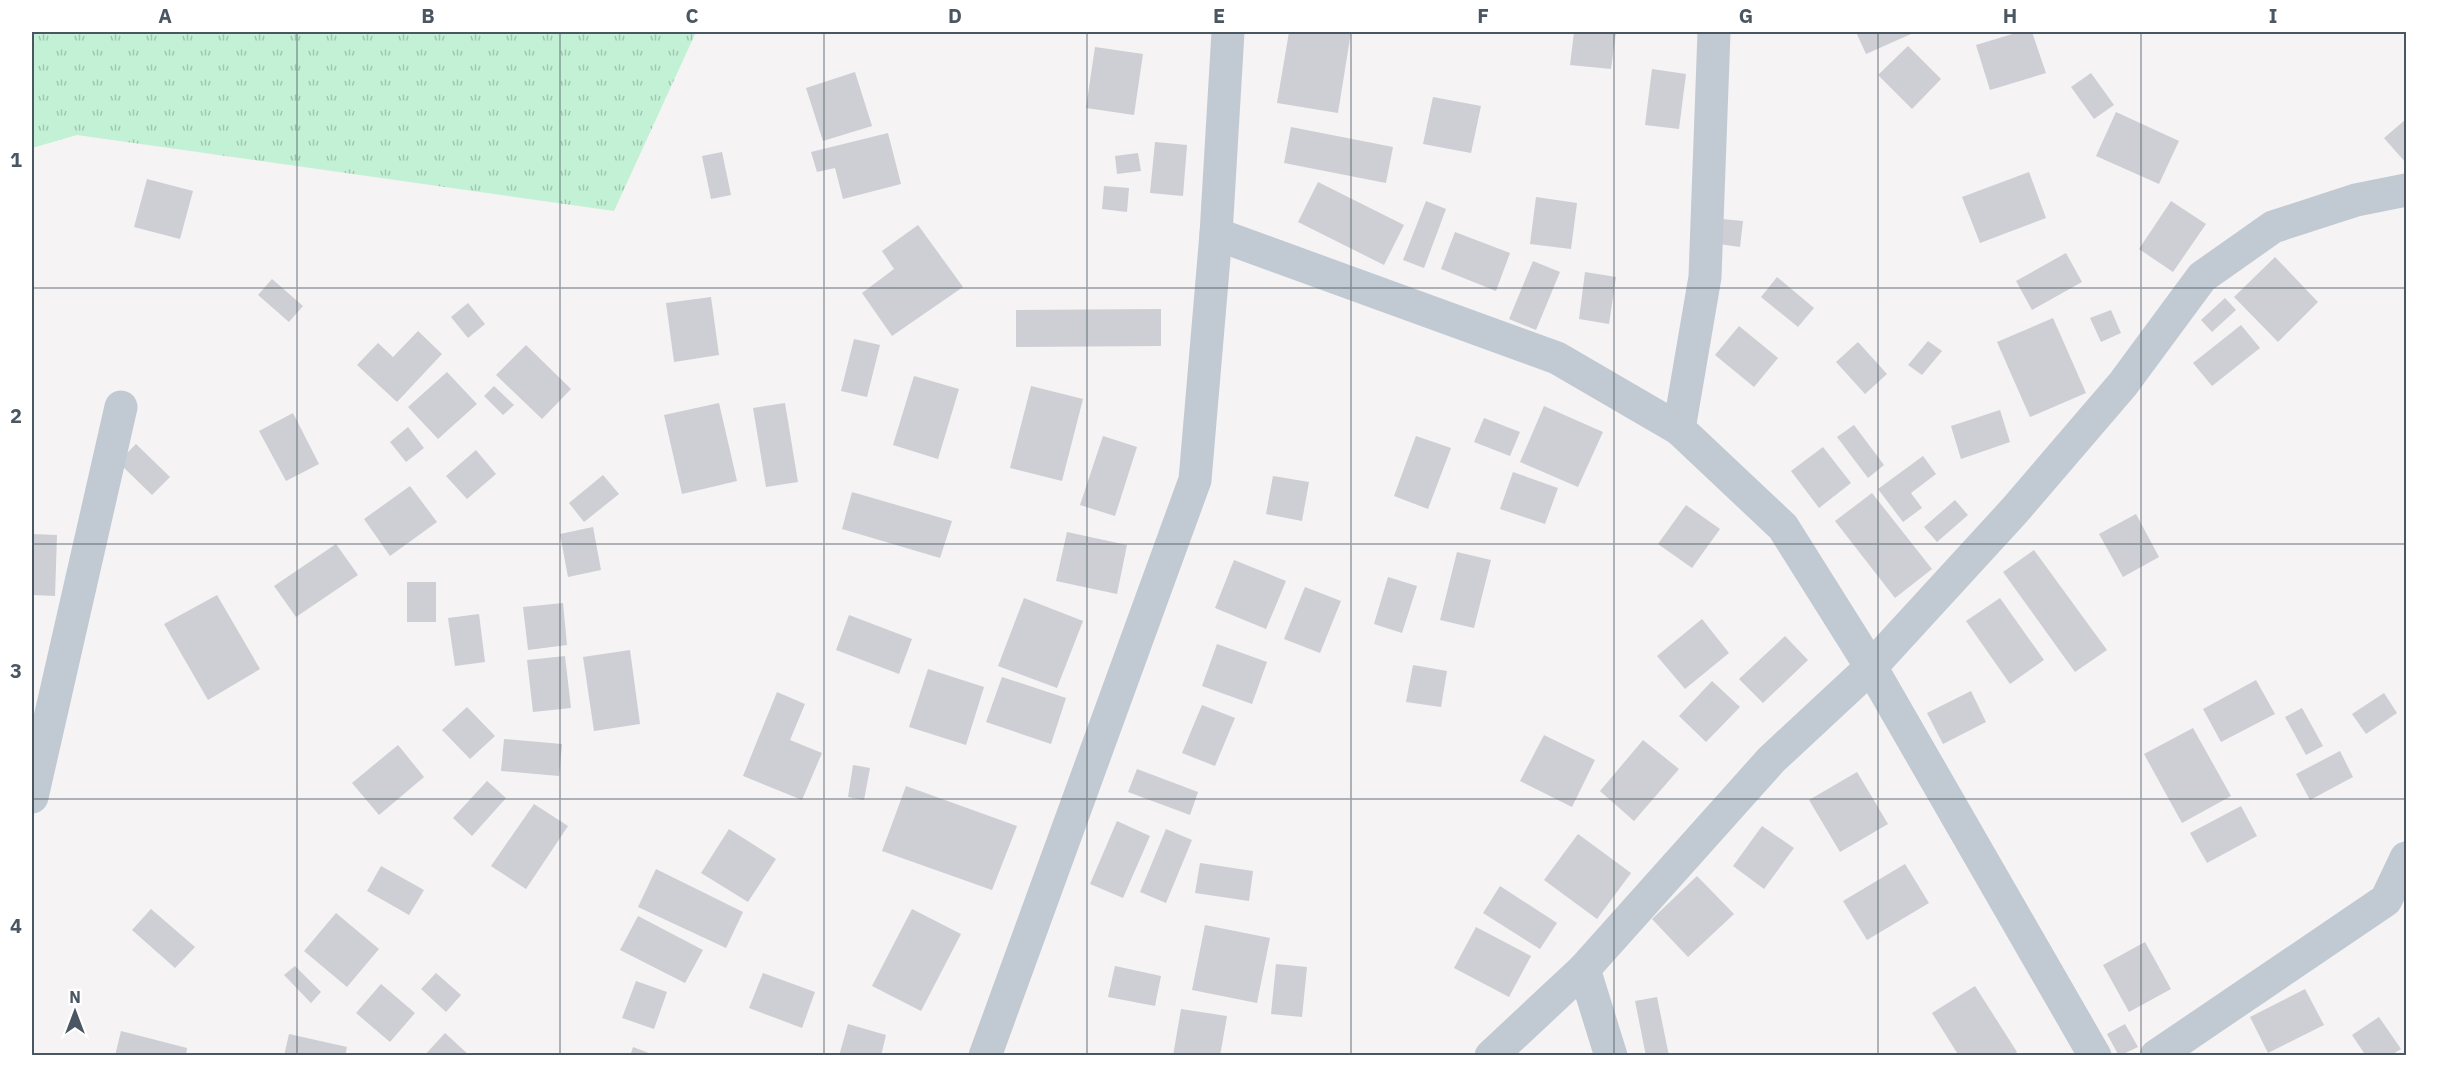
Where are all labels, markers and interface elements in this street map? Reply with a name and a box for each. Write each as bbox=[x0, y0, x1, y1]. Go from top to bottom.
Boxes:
text: A bbox=[158, 2, 172, 29]
text: B bbox=[421, 2, 435, 29]
text: C bbox=[685, 2, 699, 29]
text: D bbox=[948, 2, 962, 29]
text: E bbox=[1213, 2, 1225, 29]
text: F bbox=[1477, 2, 1489, 29]
text: G bbox=[1739, 2, 1753, 29]
text: H bbox=[2003, 2, 2017, 29]
text: I bbox=[2269, 2, 2277, 29]
text: 1 bbox=[10, 146, 22, 173]
text: 2 bbox=[10, 402, 22, 429]
text: 3 bbox=[10, 657, 22, 684]
text: 4 bbox=[10, 912, 22, 939]
north arrow bbox=[45, 982, 105, 1042]
text: N bbox=[69, 987, 81, 1007]

